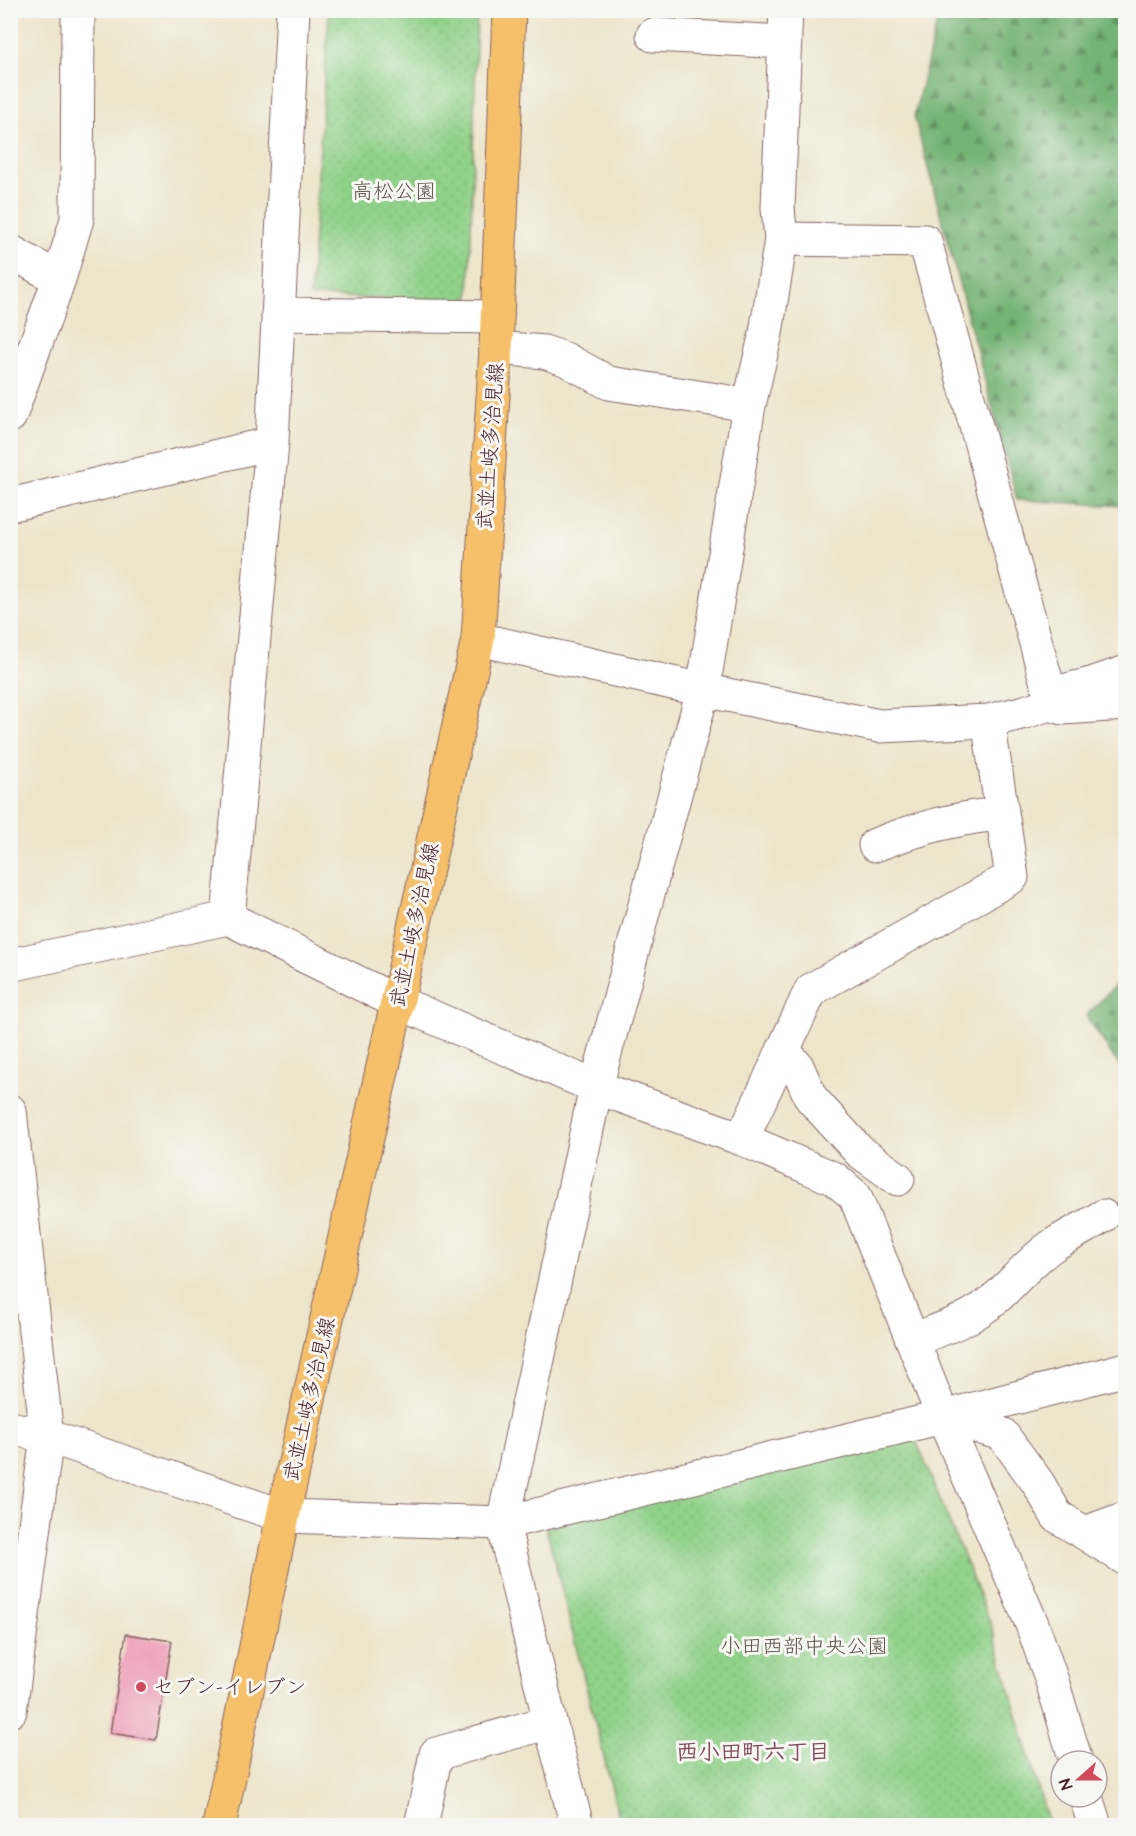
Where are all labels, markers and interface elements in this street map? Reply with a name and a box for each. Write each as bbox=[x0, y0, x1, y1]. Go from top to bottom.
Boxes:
park label: 高松公園 bbox=[352, 177, 436, 206]
street label: 武並土岐多治見線 bbox=[470, 361, 511, 531]
street label: 武並土岐多治見線 bbox=[383, 840, 446, 1010]
street label: 武並土岐多治見線 bbox=[276, 1314, 343, 1484]
park label: 小田西部中央公園 bbox=[720, 1632, 888, 1661]
place label: セブン-イレブン bbox=[153, 1673, 307, 1702]
marker: セブン-イレブン bbox=[134, 1680, 148, 1694]
district label: 西小田町六丁目 bbox=[676, 1737, 830, 1768]
north arrow bbox=[1049, 1749, 1109, 1809]
text: N bbox=[1054, 1775, 1078, 1793]

